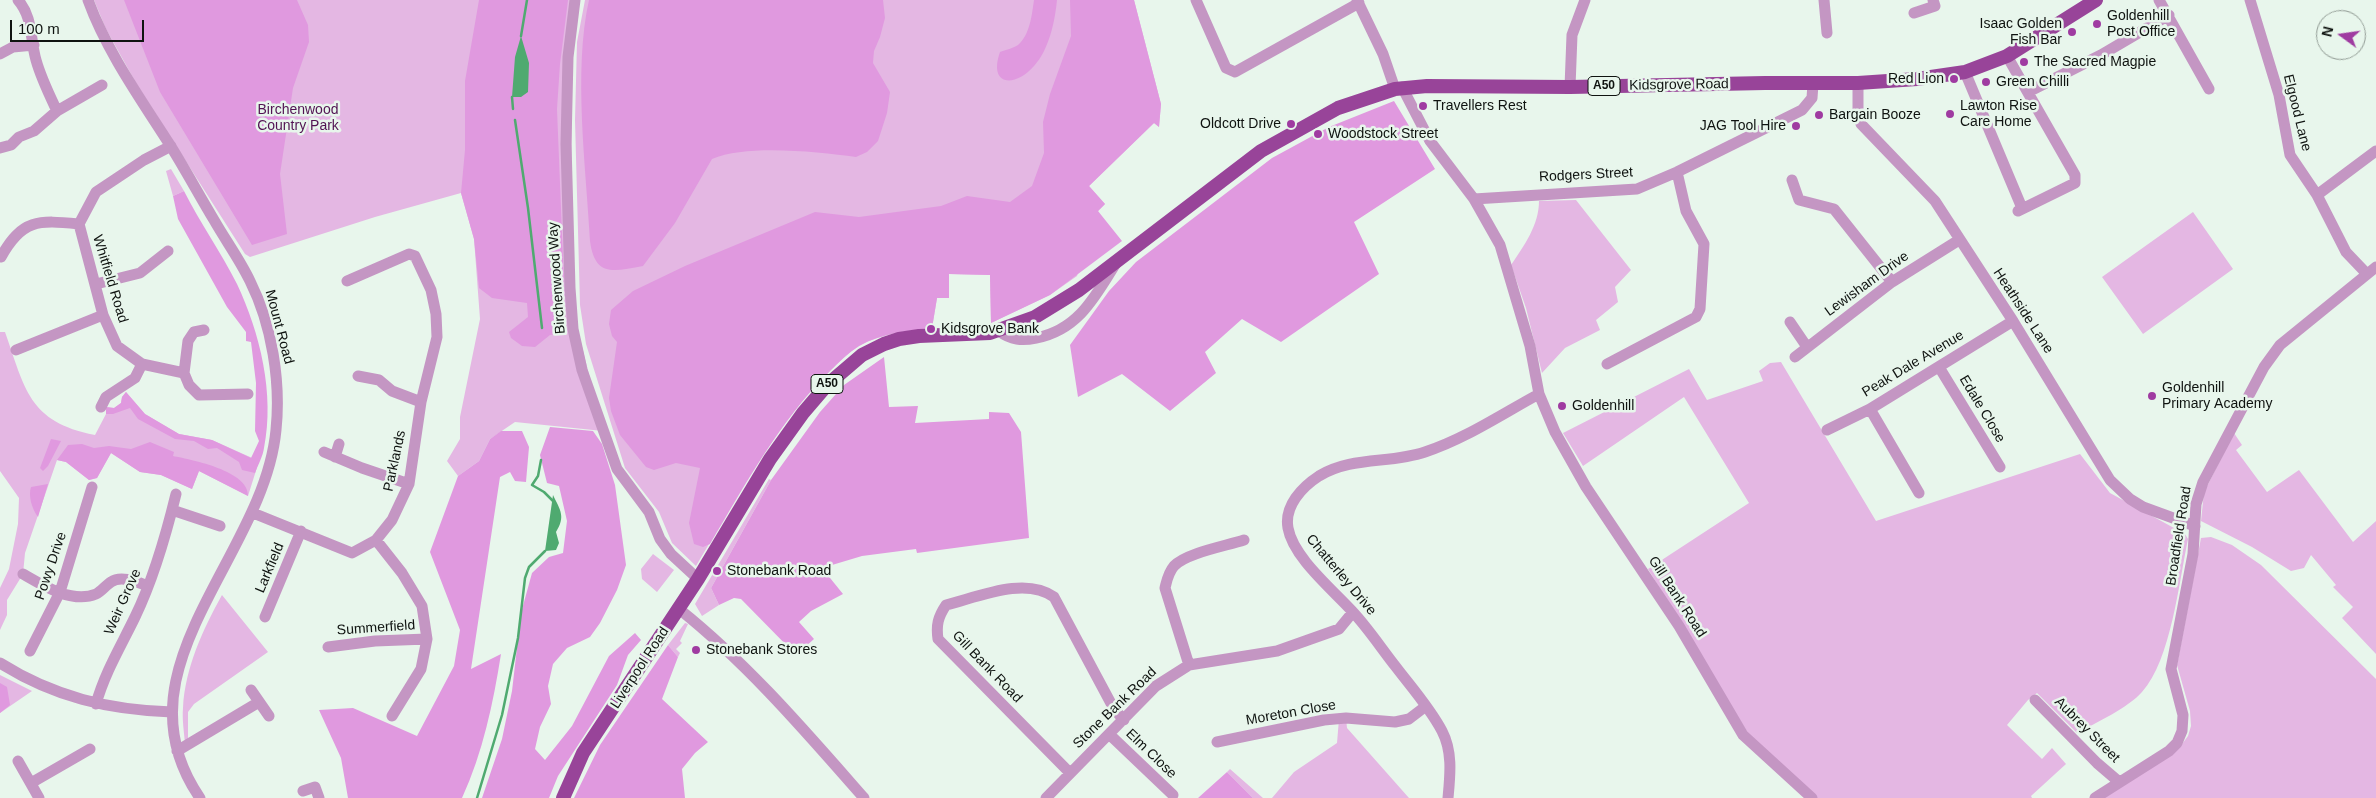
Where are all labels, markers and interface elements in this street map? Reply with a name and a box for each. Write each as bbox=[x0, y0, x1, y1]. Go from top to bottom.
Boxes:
place label: Goldenhill Post Office bbox=[2107, 8, 2175, 40]
scale bar bbox=[12, 10, 146, 42]
north arrow bbox=[2316, 10, 2366, 60]
place label: Isaac Golden Fish Bar bbox=[1980, 16, 2062, 48]
marker: Goldenhill Post Office bbox=[2091, 18, 2103, 30]
text: 100 m bbox=[18, 20, 60, 37]
text: N bbox=[2318, 25, 2336, 38]
marker: Isaac Golden Fish Bar bbox=[2066, 26, 2078, 38]
place label: The Sacred Magpie bbox=[2034, 54, 2156, 70]
marker: The Sacred Magpie bbox=[2018, 56, 2030, 68]
place label: Red Lion bbox=[1888, 71, 1944, 87]
marker: Red Lion bbox=[1948, 73, 1960, 85]
street label: Elgood Lane bbox=[2279, 73, 2315, 153]
place label: Green Chilli bbox=[1996, 74, 2069, 90]
road number: A50 bbox=[1588, 76, 1620, 95]
street label: Kidsgrove Road bbox=[1629, 76, 1729, 94]
marker: Green Chilli bbox=[1980, 76, 1992, 88]
place label: Travellers Rest bbox=[1433, 98, 1527, 114]
place label: Lawton Rise Care Home bbox=[1960, 98, 2037, 130]
marker: Travellers Rest bbox=[1417, 100, 1429, 112]
park label: Birchenwood Country Park bbox=[257, 102, 339, 134]
place label: Bargain Booze bbox=[1829, 107, 1921, 123]
marker: Lawton Rise Care Home bbox=[1944, 108, 1956, 120]
marker: Bargain Booze bbox=[1813, 109, 1825, 121]
place label: Oldcott Drive bbox=[1200, 116, 1281, 132]
marker: Oldcott Drive bbox=[1285, 118, 1297, 130]
place label: JAG Tool Hire bbox=[1700, 118, 1786, 134]
marker: JAG Tool Hire bbox=[1790, 120, 1802, 132]
place label: Woodstock Street bbox=[1328, 126, 1438, 142]
marker: Woodstock Street bbox=[1312, 128, 1324, 140]
street label: Rodgers Street bbox=[1539, 164, 1633, 186]
street label: Birchenwood Way bbox=[545, 221, 569, 335]
street label: Whitfield Road bbox=[89, 233, 131, 325]
street label: Lewisham Drive bbox=[1822, 248, 1912, 320]
street label: Heathside Lane bbox=[1989, 265, 2057, 357]
street label: Mount Road bbox=[261, 288, 297, 366]
place label: Kidsgrove Bank bbox=[941, 321, 1039, 337]
marker: Kidsgrove Bank bbox=[925, 323, 937, 335]
street label: Peak Dale Avenue bbox=[1859, 327, 1967, 401]
street label: Edale Close bbox=[1955, 372, 2009, 446]
road number: A50 bbox=[811, 374, 843, 394]
place label: Goldenhill Primary Academy bbox=[2162, 380, 2272, 412]
marker: Goldenhill Primary Academy bbox=[2146, 390, 2158, 402]
place label: Goldenhill bbox=[1572, 398, 1634, 414]
marker: Goldenhill bbox=[1556, 400, 1568, 412]
street label: Parklands bbox=[380, 429, 410, 493]
street label: Broadfield Road bbox=[2163, 485, 2195, 587]
street label: Powy Drive bbox=[32, 530, 70, 602]
street label: Chatterley Drive bbox=[1302, 531, 1380, 619]
street label: Larkfield bbox=[252, 540, 288, 596]
street label: Gill Bank Road bbox=[1645, 553, 1709, 641]
place label: Stonebank Road bbox=[727, 563, 831, 579]
marker: Stonebank Road bbox=[711, 565, 723, 577]
street label: Weir Grove bbox=[101, 566, 145, 638]
street label: Summerfield bbox=[336, 617, 416, 639]
street label: Liverpool Road bbox=[607, 624, 673, 712]
street label: Gill Bank Road bbox=[949, 628, 1025, 706]
place label: Stonebank Stores bbox=[706, 642, 817, 658]
marker: Stonebank Stores bbox=[690, 644, 702, 656]
street label: Stone Bank Road bbox=[1070, 664, 1160, 752]
street label: Aubrey Street bbox=[2051, 694, 2123, 766]
street label: Moreton Close bbox=[1245, 697, 1337, 729]
street label: Elm Close bbox=[1122, 726, 1180, 782]

